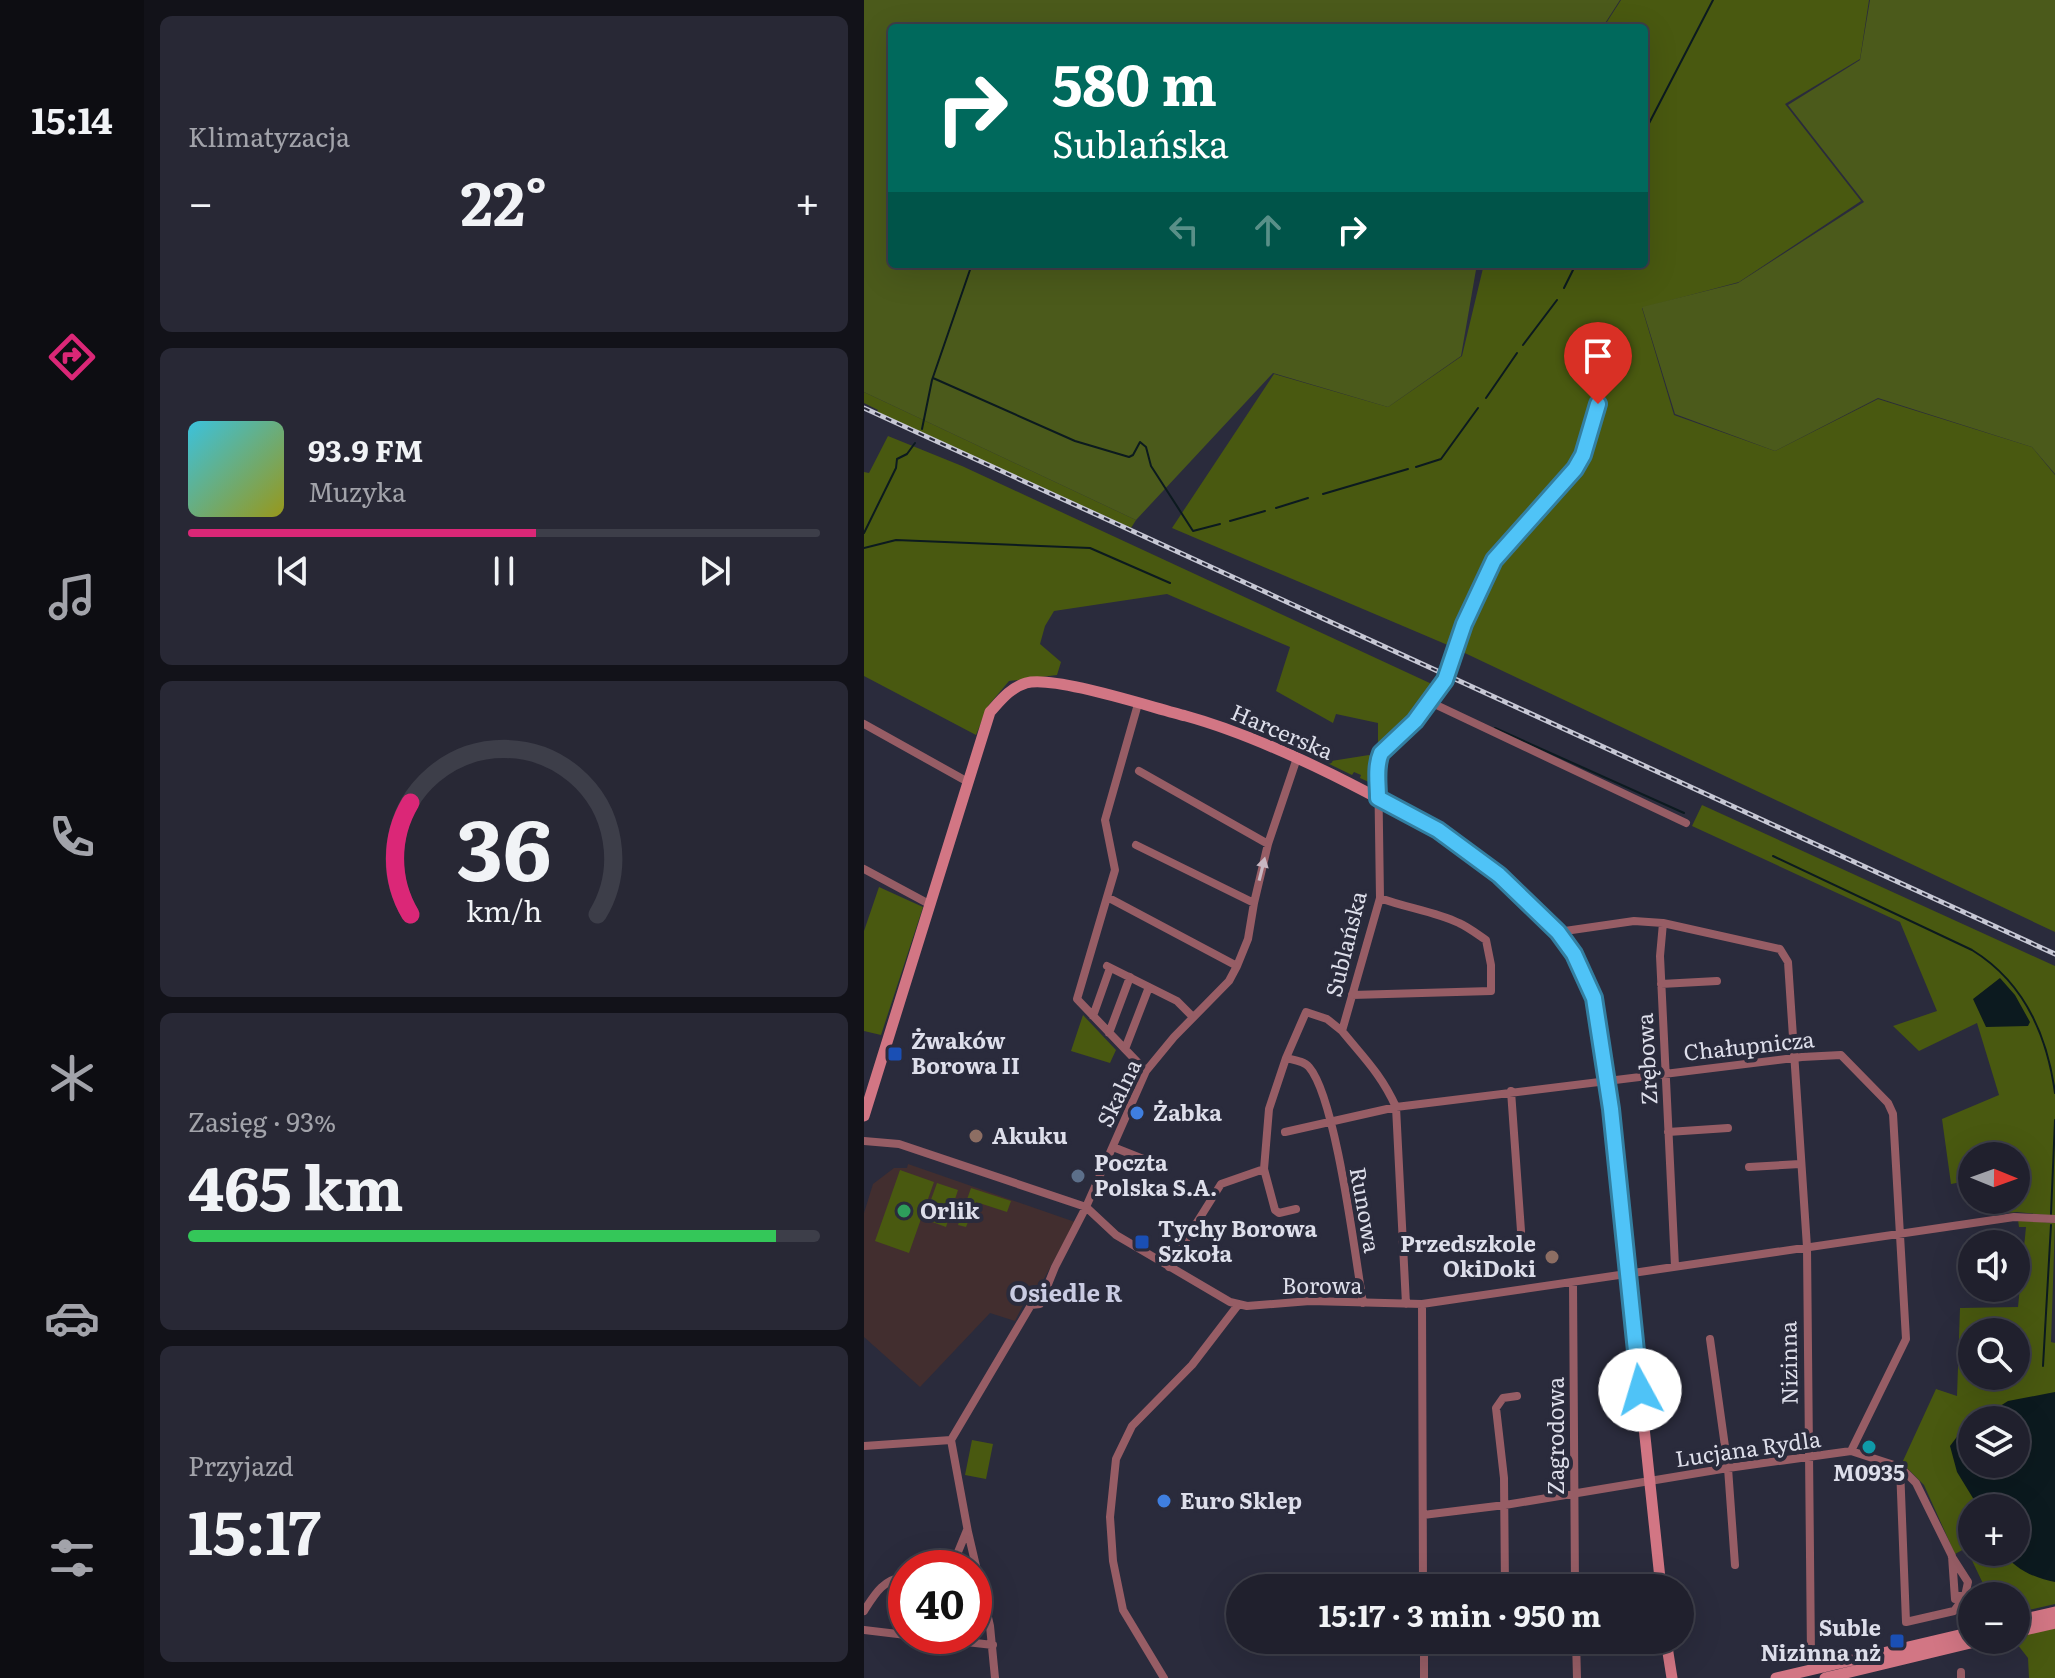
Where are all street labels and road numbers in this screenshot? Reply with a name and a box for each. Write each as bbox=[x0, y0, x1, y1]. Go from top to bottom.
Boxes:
street label: Harcerska bbox=[1226, 694, 1339, 767]
street label: Sublańska bbox=[1315, 887, 1374, 1000]
street label: Zrębowa bbox=[1627, 1012, 1664, 1106]
street label: Chałupnicza bbox=[1682, 1021, 1816, 1068]
street label: Skalna bbox=[1087, 1053, 1148, 1132]
street label: Runowa bbox=[1343, 1164, 1390, 1255]
street label: Borowa bbox=[1282, 1268, 1362, 1301]
street label: Nizinna bbox=[1770, 1321, 1805, 1405]
street label: Zagrodowa bbox=[1538, 1377, 1571, 1495]
street label: Lucjana Rydla bbox=[1673, 1421, 1823, 1474]

